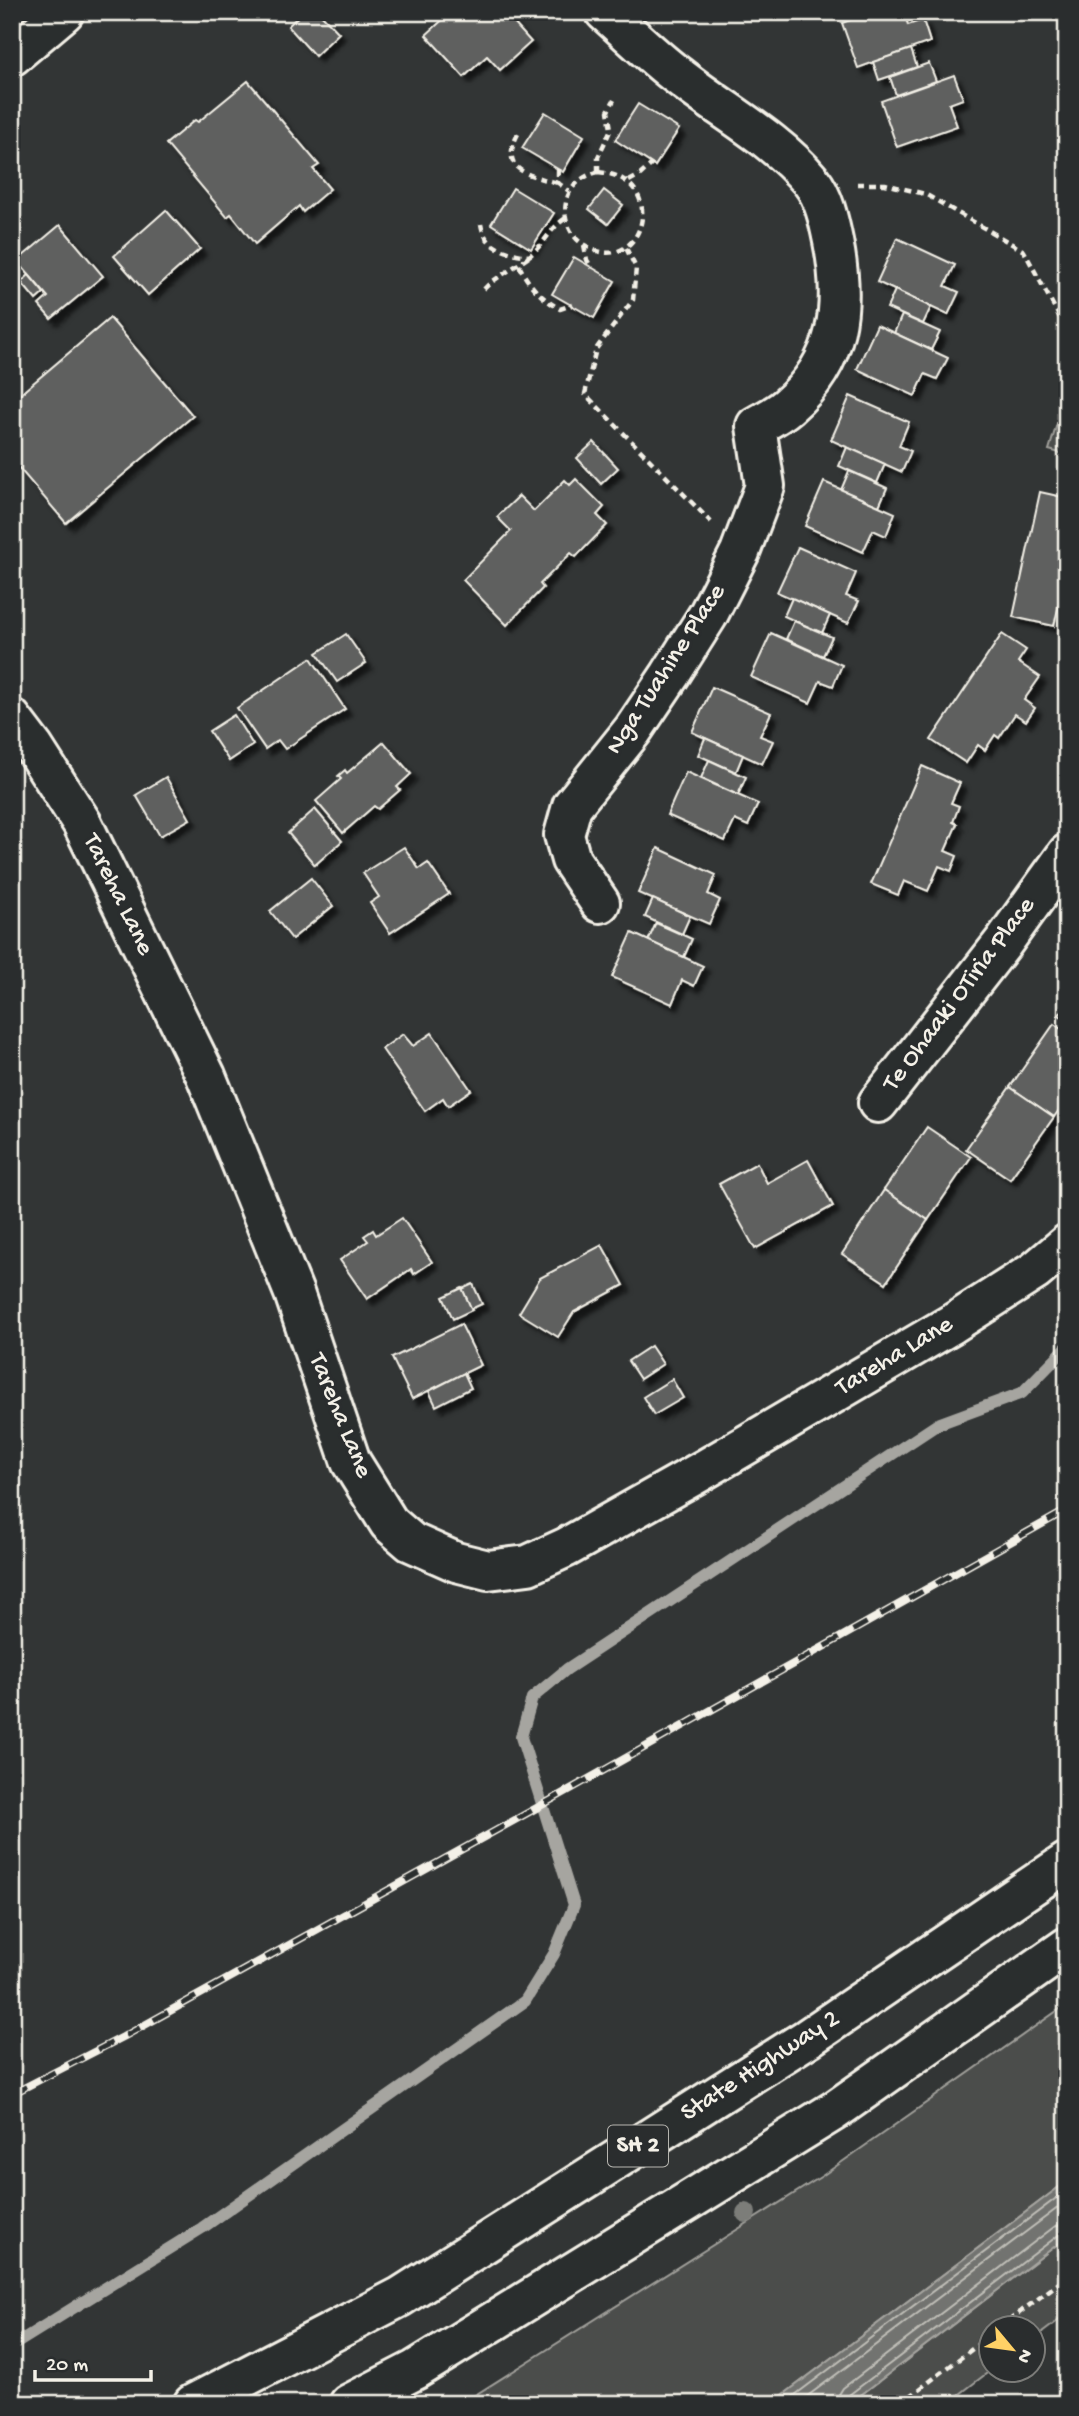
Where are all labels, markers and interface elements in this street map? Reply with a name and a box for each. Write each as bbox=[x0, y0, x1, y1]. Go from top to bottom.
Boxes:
street label: Nga Tuahine Place bbox=[600, 578, 734, 761]
street label: Tareha Lane bbox=[73, 827, 160, 961]
street label: Te Ohaaki OTiria Place bbox=[876, 891, 1043, 1100]
street label: Tareha Lane bbox=[829, 1310, 960, 1405]
street label: Tareha Lane bbox=[299, 1347, 378, 1483]
street label: State Highway 2 bbox=[676, 2004, 846, 2130]
road number: SH 2 bbox=[608, 2126, 668, 2166]
north arrow bbox=[978, 2314, 1048, 2384]
scale bar bbox=[35, 2339, 150, 2383]
text: N bbox=[1011, 2345, 1037, 2367]
text: 20 m bbox=[46, 2354, 88, 2379]

